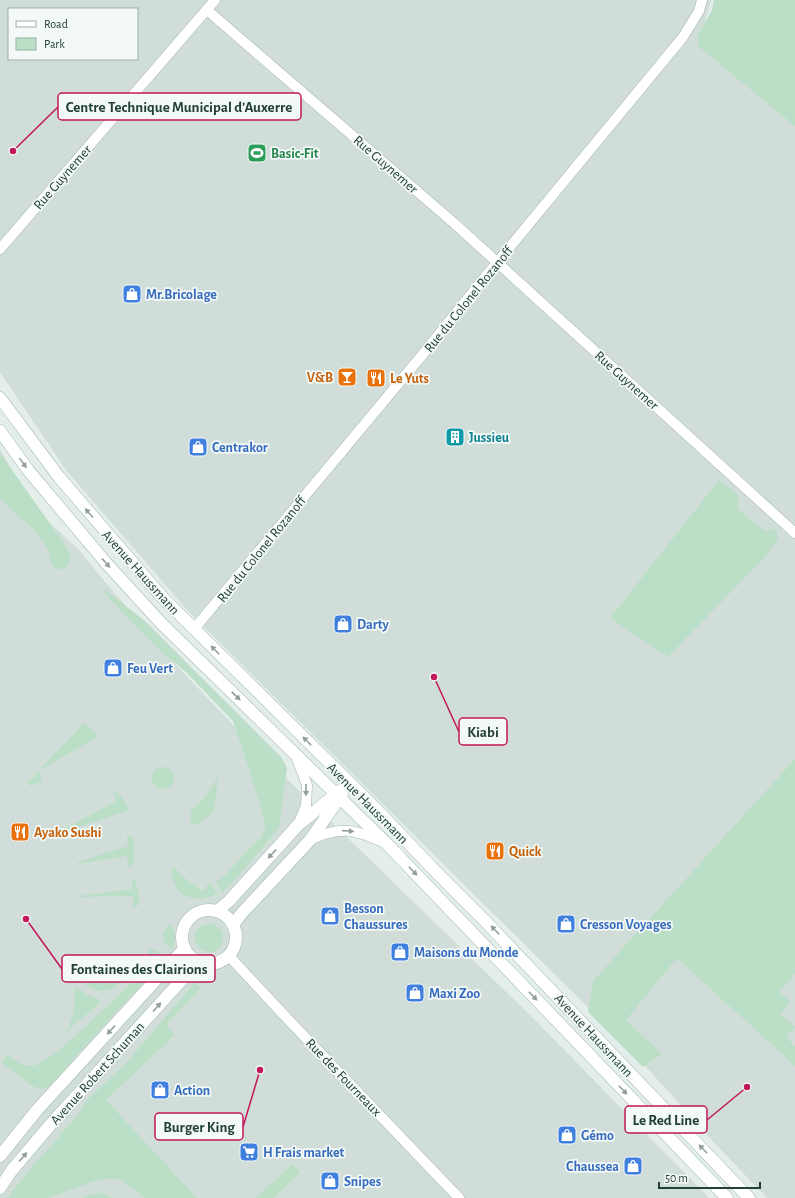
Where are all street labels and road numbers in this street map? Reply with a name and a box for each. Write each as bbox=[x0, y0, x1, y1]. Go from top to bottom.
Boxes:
street label: Rue Guynemer bbox=[350, 133, 421, 197]
street label: Rue Guynemer bbox=[31, 142, 95, 213]
street label: Rue du Colonel Rozanoff bbox=[422, 243, 516, 355]
street label: Rue Guynemer bbox=[592, 349, 661, 413]
street label: Rue du Colonel Rozanoff bbox=[215, 493, 309, 605]
street label: Avenue Haussmann bbox=[99, 528, 182, 618]
street label: Avenue Haussmann bbox=[324, 760, 411, 847]
street label: Avenue Haussmann bbox=[551, 991, 635, 1080]
street label: Avenue Robert Schuman bbox=[48, 1020, 147, 1128]
street label: Rue des Fourneaux bbox=[303, 1036, 384, 1119]

